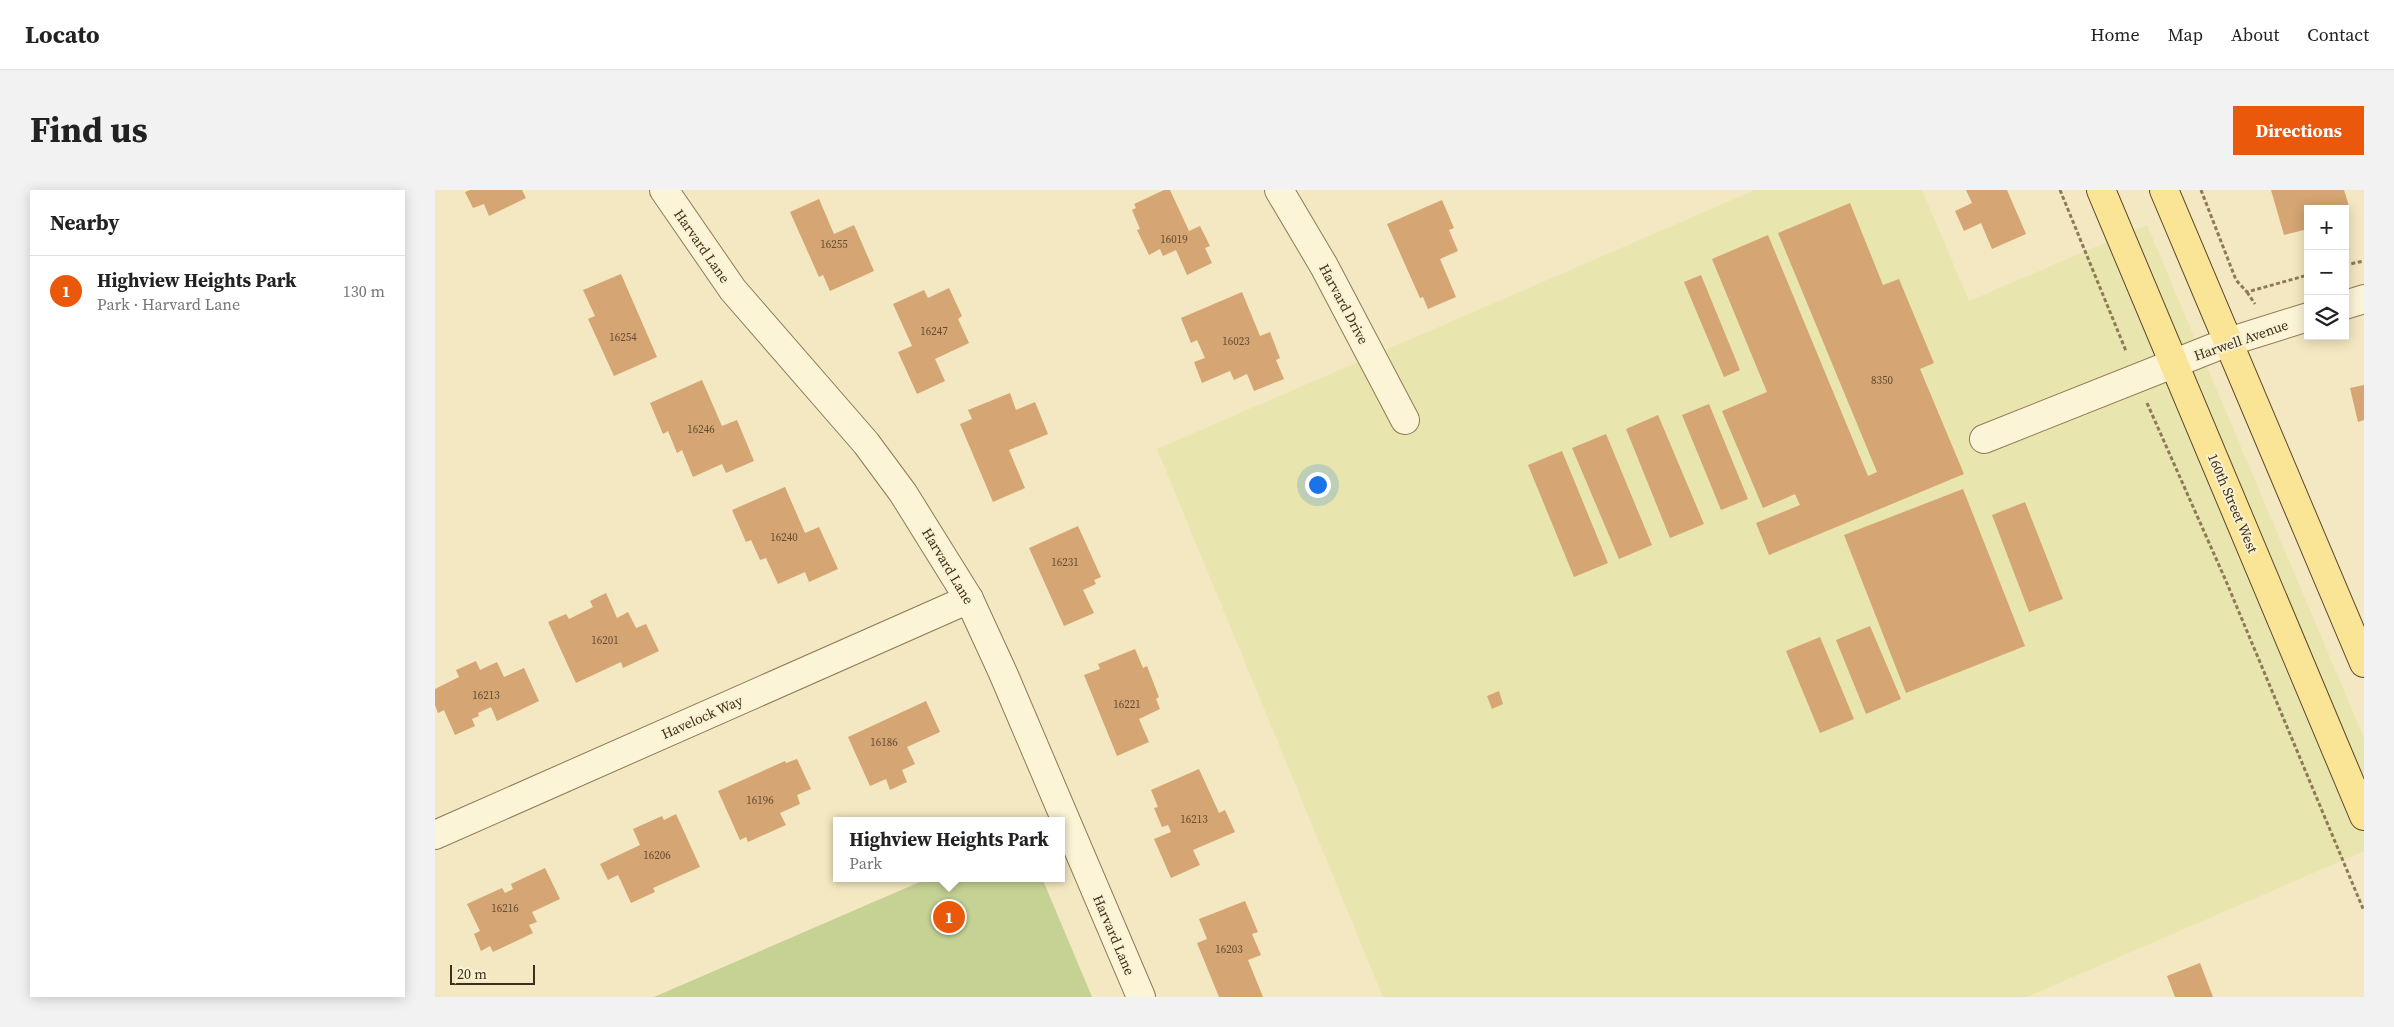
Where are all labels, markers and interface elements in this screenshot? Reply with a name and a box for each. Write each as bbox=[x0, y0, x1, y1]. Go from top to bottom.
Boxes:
text: Locato bbox=[25, 18, 100, 51]
text: Home bbox=[2091, 22, 2140, 47]
text: Map bbox=[2168, 22, 2203, 47]
text: About bbox=[2231, 22, 2279, 47]
text: Contact bbox=[2307, 22, 2369, 47]
text: Find us bbox=[30, 106, 148, 154]
button: Directions bbox=[2233, 106, 2364, 155]
street label: Harvard Lane bbox=[669, 205, 735, 287]
map controls bbox=[2304, 205, 2349, 340]
button: + bbox=[2304, 205, 2349, 250]
text: Nearby bbox=[50, 208, 120, 237]
house number: 16019 bbox=[1160, 232, 1188, 247]
house number: 16255 bbox=[820, 237, 848, 252]
button: − bbox=[2304, 250, 2349, 295]
street label: Harvard Drive bbox=[1314, 260, 1374, 348]
text: Highview Heights Park bbox=[97, 267, 297, 293]
text: 1 bbox=[62, 280, 70, 302]
text: 130 m bbox=[343, 280, 385, 302]
text: Park · Harvard Lane bbox=[97, 293, 240, 315]
button: layers bbox=[2304, 295, 2349, 340]
street label: Harwell Avenue bbox=[2191, 314, 2291, 366]
house number: 16247 bbox=[920, 324, 948, 339]
house number: 16254 bbox=[609, 330, 637, 345]
house number: 16023 bbox=[1222, 334, 1250, 349]
house number: 8350 bbox=[1871, 373, 1893, 388]
house number: 16246 bbox=[687, 422, 715, 437]
street label: 160th Street West bbox=[2203, 450, 2263, 556]
your location bbox=[1305, 472, 1331, 498]
street label: Harvard Lane bbox=[917, 524, 979, 608]
house number: 16240 bbox=[770, 530, 798, 545]
house number: 16231 bbox=[1051, 555, 1079, 570]
house number: 16201 bbox=[591, 633, 619, 648]
house number: 16213 bbox=[472, 688, 500, 703]
street label: Havelock Way bbox=[658, 690, 747, 744]
house number: 16221 bbox=[1113, 697, 1141, 712]
house number: 16186 bbox=[870, 735, 898, 750]
house number: 16196 bbox=[746, 793, 774, 808]
house number: 16213 bbox=[1180, 812, 1208, 827]
popup bbox=[833, 817, 1065, 882]
text: Highview Heights Park bbox=[849, 826, 1049, 852]
house number: 16206 bbox=[643, 848, 671, 863]
text: Park bbox=[849, 852, 882, 874]
street label: Harvard Lane bbox=[1088, 892, 1140, 978]
pin: 1 bbox=[933, 898, 965, 936]
house number: 16216 bbox=[491, 901, 519, 916]
house number: 16203 bbox=[1215, 942, 1243, 957]
scale bar bbox=[450, 962, 535, 985]
text: 20 m bbox=[457, 964, 487, 984]

